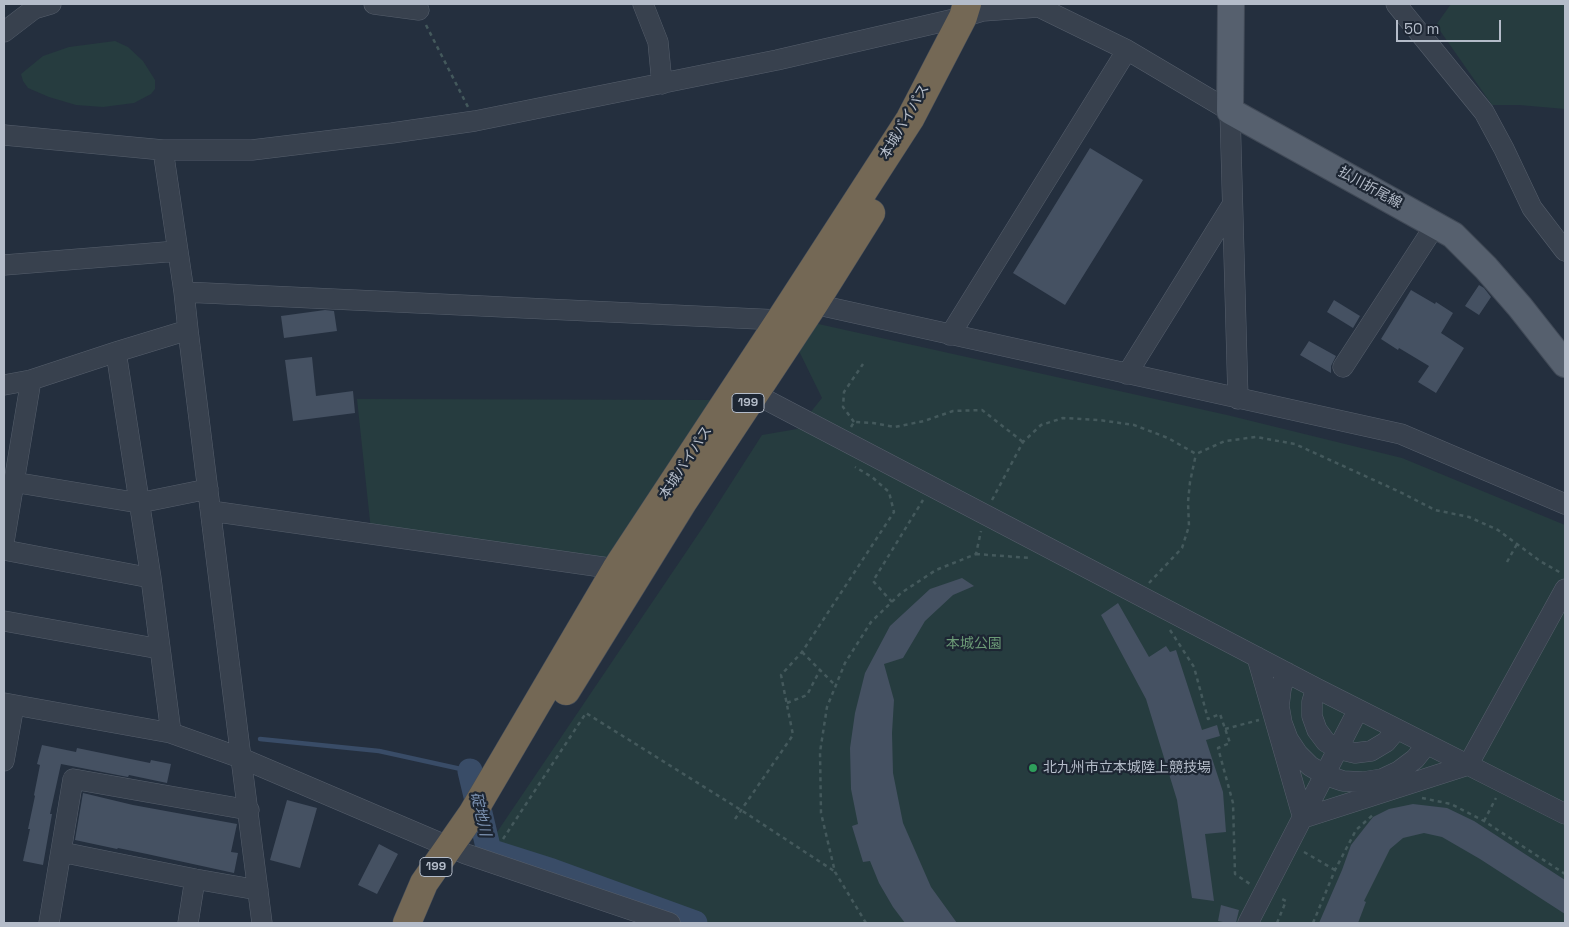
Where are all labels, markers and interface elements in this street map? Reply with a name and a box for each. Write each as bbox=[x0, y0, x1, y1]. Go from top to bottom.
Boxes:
scale bar bbox=[1399, 10, 1504, 42]
text: 50 m bbox=[1404, 19, 1439, 38]
street label: 本城バイパス bbox=[877, 81, 933, 163]
street label: 払川折尾線 bbox=[1335, 164, 1405, 212]
road number: 199 bbox=[732, 393, 764, 412]
street label: 本城バイパス bbox=[656, 423, 716, 503]
park label: 本城公園 bbox=[946, 636, 1002, 652]
place label: 北九州市立本城陸上競技場 bbox=[1043, 760, 1211, 776]
marker: 北九州市立本城陸上競技場 bbox=[1027, 762, 1039, 774]
water label: 碇地川 bbox=[466, 790, 494, 838]
road number: 199 bbox=[420, 858, 452, 876]

